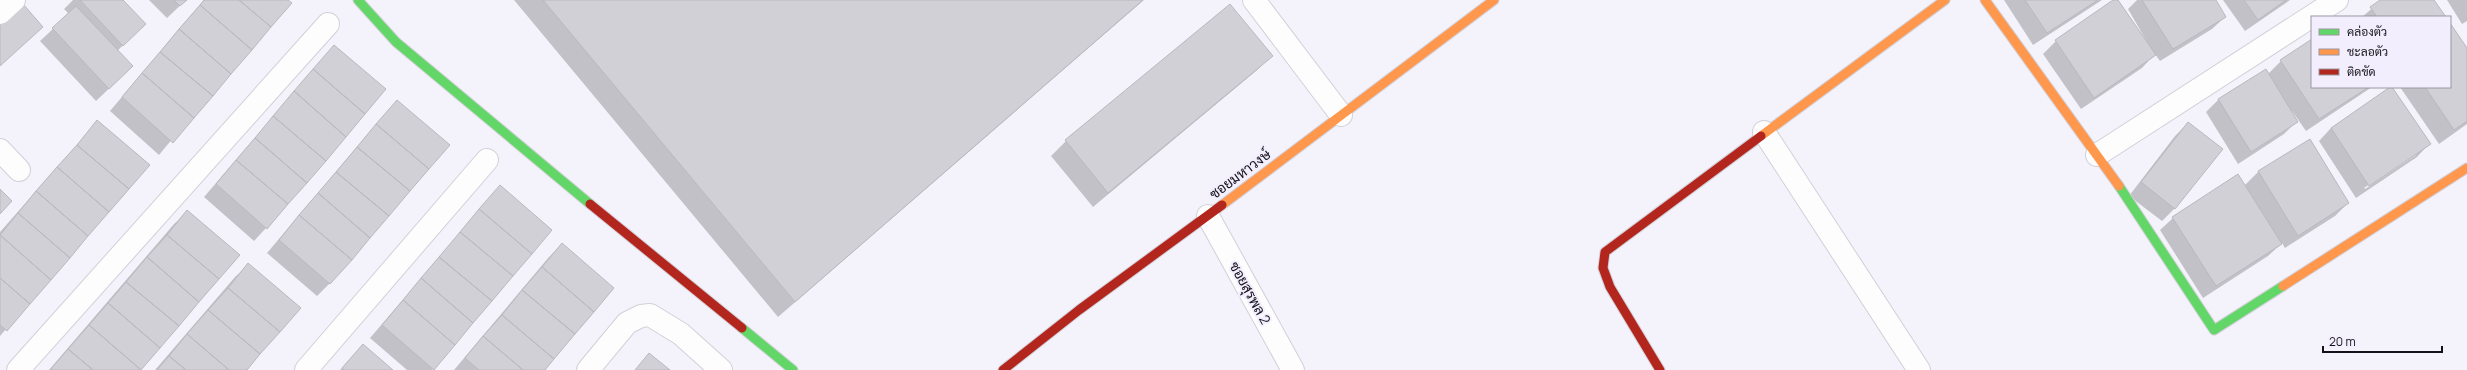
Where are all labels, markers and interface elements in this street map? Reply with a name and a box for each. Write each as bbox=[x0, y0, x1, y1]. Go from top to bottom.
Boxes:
legend bbox=[2311, 16, 2451, 88]
text: คล่องตัว bbox=[2347, 23, 2387, 40]
text: ชะลอตัว bbox=[2347, 43, 2388, 60]
text: ติดขัด bbox=[2347, 63, 2376, 80]
street label: ซอยมหาวงษ์ bbox=[1205, 144, 1275, 203]
street label: ซอยสุรพล 2 bbox=[1225, 258, 1275, 328]
scale bar bbox=[2323, 328, 2442, 354]
text: 20 m bbox=[2329, 333, 2356, 350]

